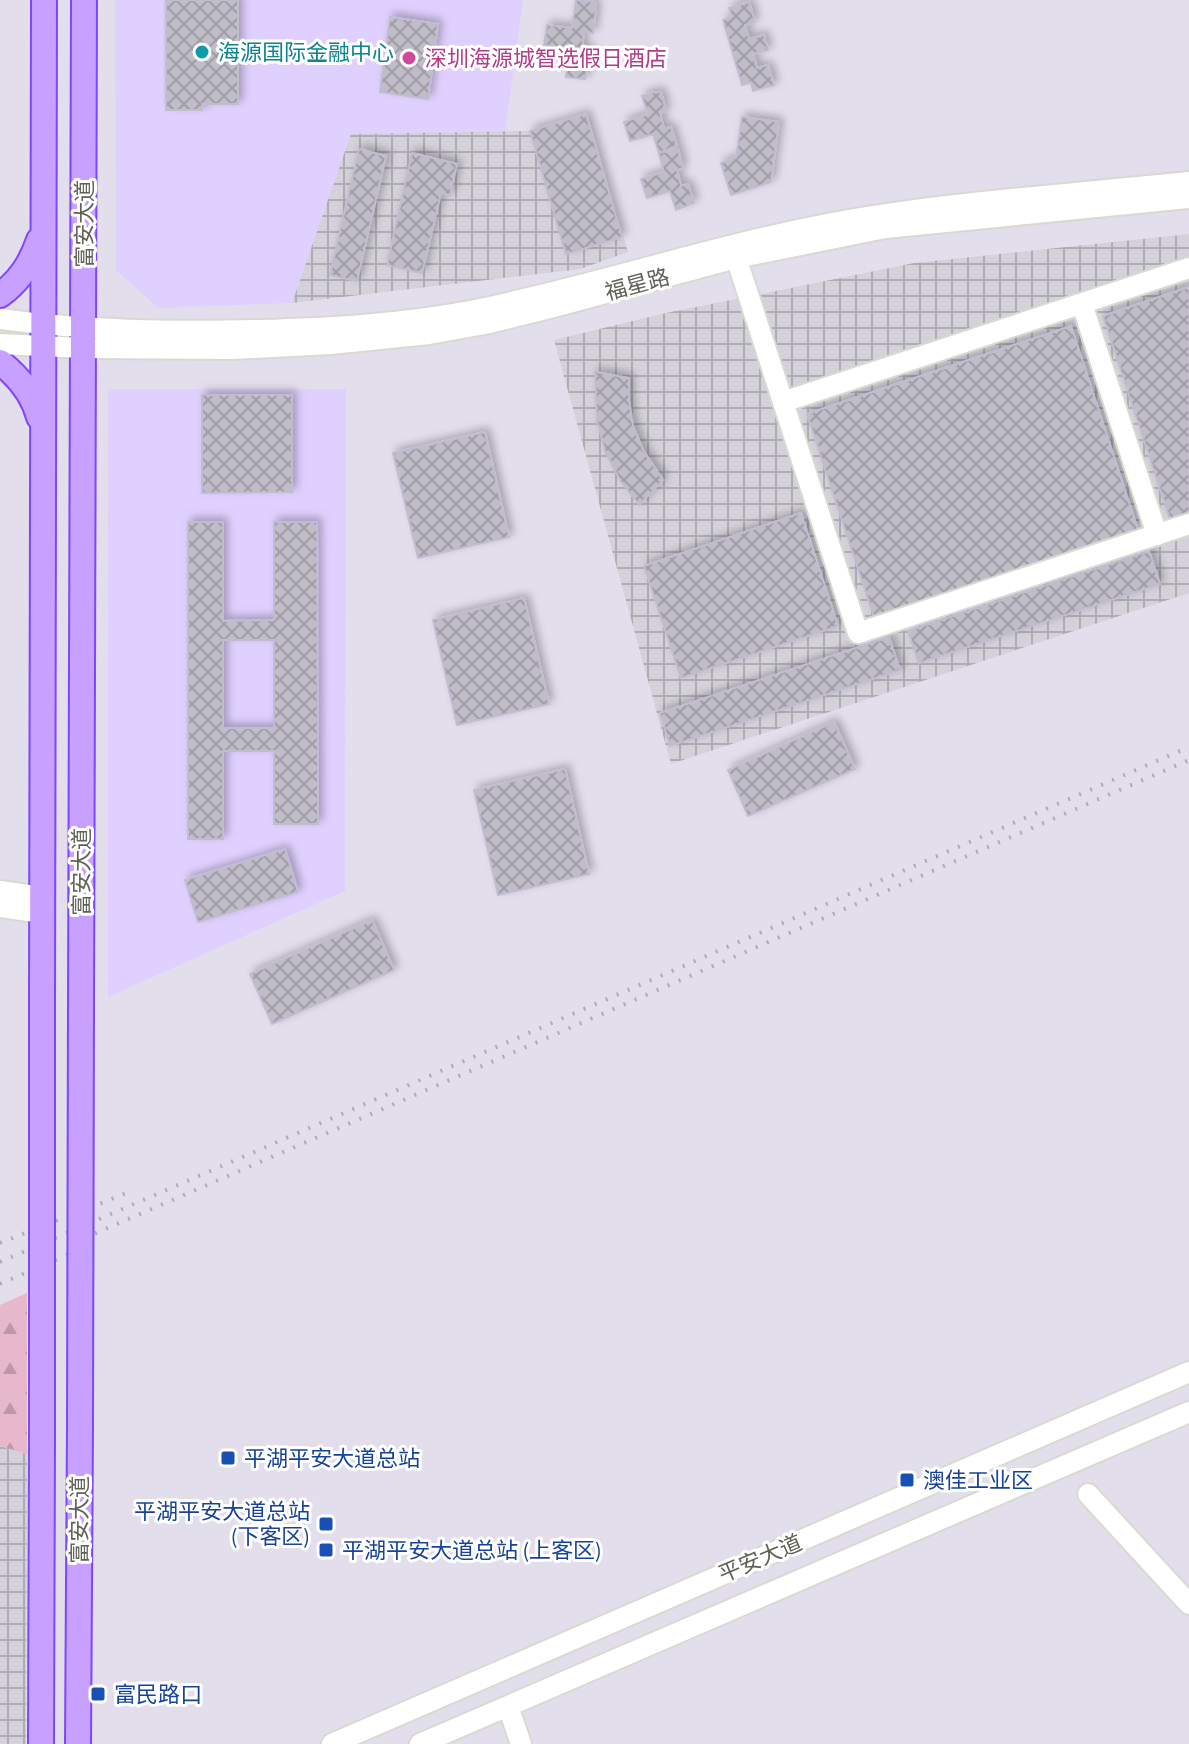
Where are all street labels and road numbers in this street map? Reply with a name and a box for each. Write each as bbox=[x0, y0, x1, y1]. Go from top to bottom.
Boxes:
street label: 富安大道 bbox=[69, 180, 101, 268]
street label: 福星路 bbox=[601, 261, 673, 309]
street label: 富安大道 bbox=[66, 828, 98, 916]
street label: 富安大道 bbox=[64, 1476, 96, 1564]
street label: 平安大道 bbox=[714, 1527, 807, 1591]

